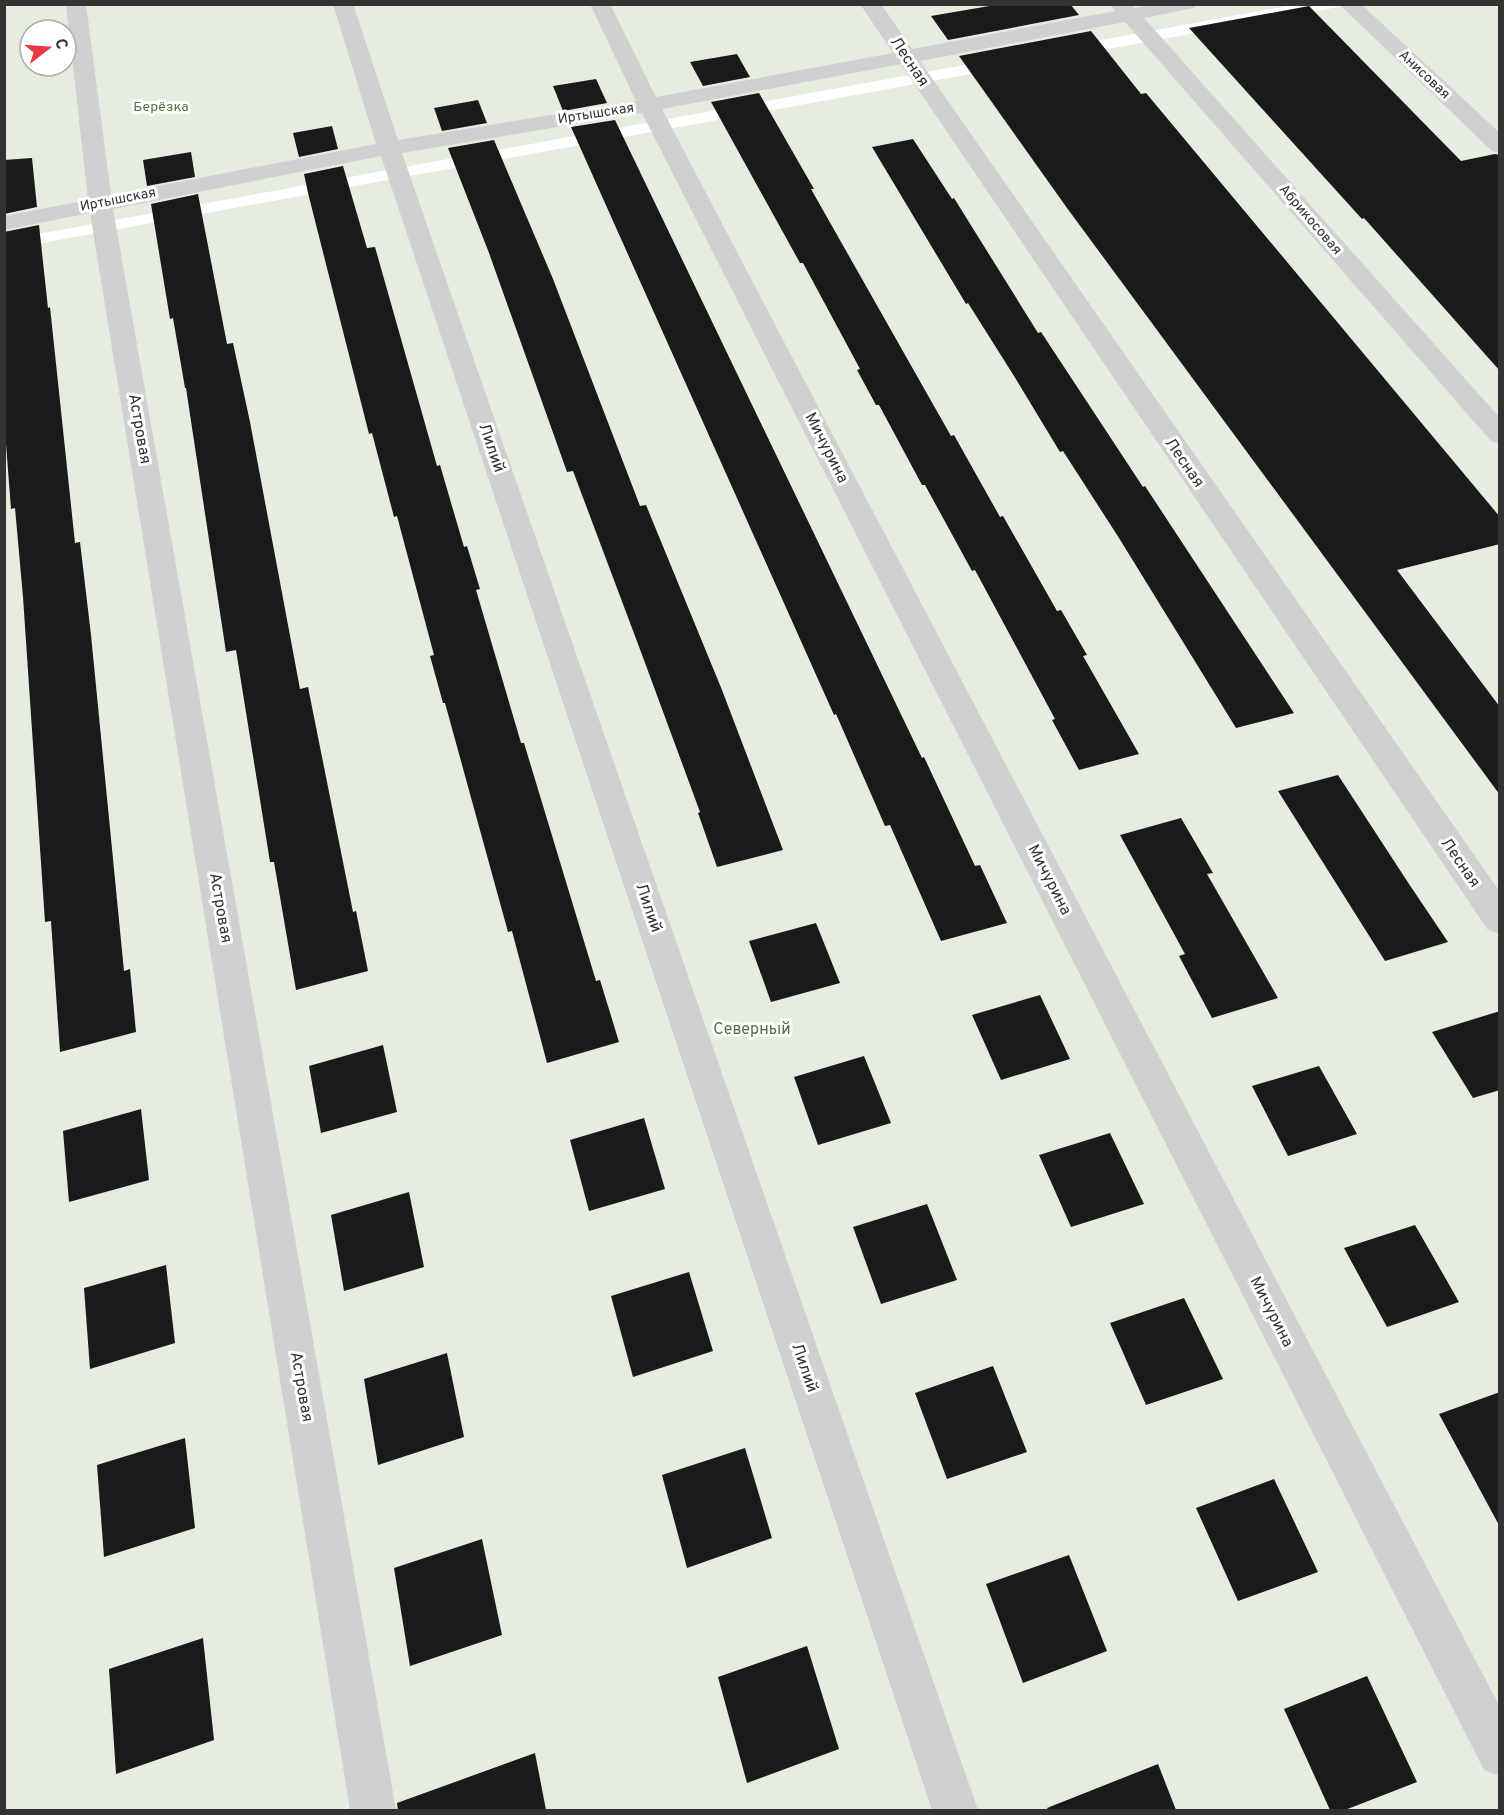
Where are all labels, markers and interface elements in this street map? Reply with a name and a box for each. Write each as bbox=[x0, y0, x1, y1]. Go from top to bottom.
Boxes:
north arrow bbox=[18, 18, 78, 78]
street label: Лесная bbox=[885, 33, 933, 91]
text: С bbox=[49, 36, 71, 52]
street label: Анисовая bbox=[1395, 47, 1453, 103]
park label: Берёзка bbox=[133, 99, 189, 116]
street label: Иртышская bbox=[557, 100, 635, 128]
street label: Абрикосовая bbox=[1275, 181, 1345, 259]
street label: Иртышская bbox=[79, 184, 157, 216]
street label: Астровая bbox=[123, 392, 155, 466]
street label: Мичурина bbox=[800, 409, 852, 487]
street label: Лилий bbox=[473, 421, 509, 475]
street label: Лесная bbox=[1160, 434, 1208, 492]
street label: Лесная bbox=[1436, 834, 1484, 892]
street label: Мичурина bbox=[1023, 841, 1075, 919]
street label: Астровая bbox=[204, 871, 236, 945]
street label: Лилий bbox=[630, 881, 666, 935]
park label: Северный bbox=[713, 1020, 791, 1040]
street label: Мичурина bbox=[1245, 1273, 1297, 1351]
street label: Лилий bbox=[786, 1341, 822, 1395]
street label: Астровая bbox=[285, 1350, 317, 1424]

